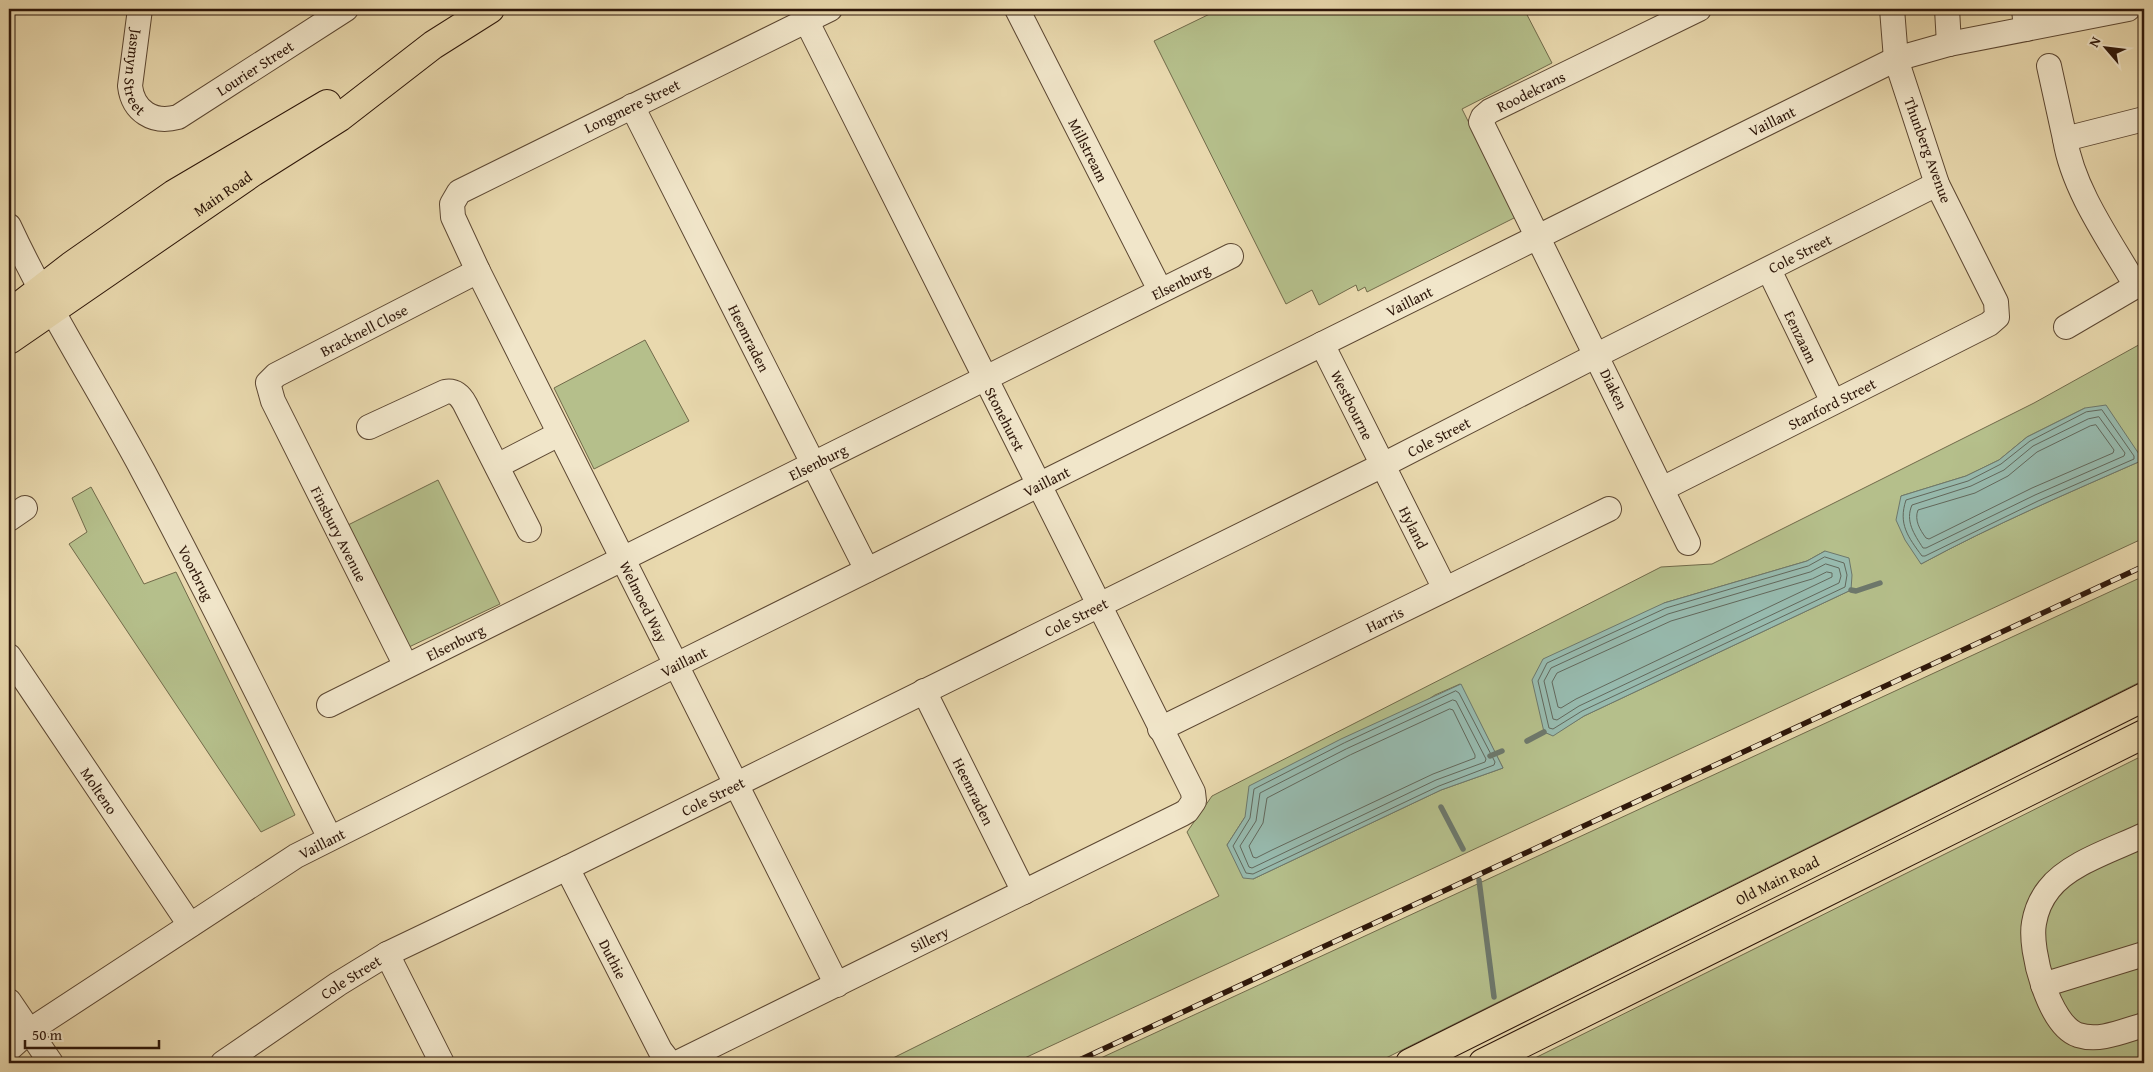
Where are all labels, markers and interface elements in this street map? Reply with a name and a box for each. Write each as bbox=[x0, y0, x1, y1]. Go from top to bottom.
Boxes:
north arrow bbox=[2080, 22, 2130, 72]
street label: Jasmyn Street bbox=[119, 26, 151, 120]
text: N bbox=[2083, 33, 2106, 51]
street label: Lourier Street bbox=[212, 35, 298, 100]
street label: Roodekrans bbox=[1493, 65, 1569, 117]
street label: Longmere Street bbox=[580, 73, 684, 138]
street label: Thunberg Avenue bbox=[1899, 94, 1957, 206]
street label: Vaillant bbox=[1745, 100, 1799, 141]
street label: Millstream bbox=[1064, 114, 1114, 186]
street label: Main Road bbox=[189, 166, 256, 221]
street label: Cole Street bbox=[1764, 228, 1836, 278]
street label: Elsenburg bbox=[1148, 258, 1214, 305]
street label: Vaillant bbox=[1382, 280, 1437, 321]
street label: Bracknell Close bbox=[316, 299, 411, 361]
street label: Heemraden bbox=[724, 301, 776, 376]
street label: Eenzaam bbox=[1780, 307, 1823, 367]
street label: Diaken bbox=[1595, 365, 1633, 414]
street label: Westbourne bbox=[1326, 366, 1379, 443]
street label: Stanford Street bbox=[1784, 372, 1880, 434]
street label: Stonehurst bbox=[980, 383, 1030, 455]
street label: Cole Street bbox=[1403, 411, 1474, 461]
street label: Elsenburg bbox=[785, 438, 851, 485]
street label: Vaillant bbox=[1020, 460, 1074, 501]
street label: Finsbury Avenue bbox=[306, 483, 372, 585]
street label: Hyland bbox=[1394, 502, 1434, 552]
street label: Voorbrug bbox=[173, 541, 219, 605]
street label: Welmoed Way bbox=[615, 557, 674, 646]
street label: Cole Street bbox=[1041, 592, 1112, 641]
street label: Harris bbox=[1362, 601, 1407, 637]
street label: Elsenburg bbox=[422, 619, 488, 666]
street label: Vaillant bbox=[657, 640, 711, 682]
street label: Heemraden bbox=[948, 754, 1000, 829]
street label: Molteno bbox=[76, 763, 123, 818]
street label: Cole Street bbox=[677, 771, 749, 821]
street label: Vaillant bbox=[295, 822, 349, 864]
street label: Old Main Road bbox=[1731, 850, 1823, 910]
street label: Sillery bbox=[906, 920, 952, 957]
street label: Duthie bbox=[594, 935, 632, 982]
street label: Cole Street bbox=[316, 949, 386, 1004]
scale bar bbox=[25, 1017, 159, 1049]
text: 50 m bbox=[32, 1024, 63, 1045]

